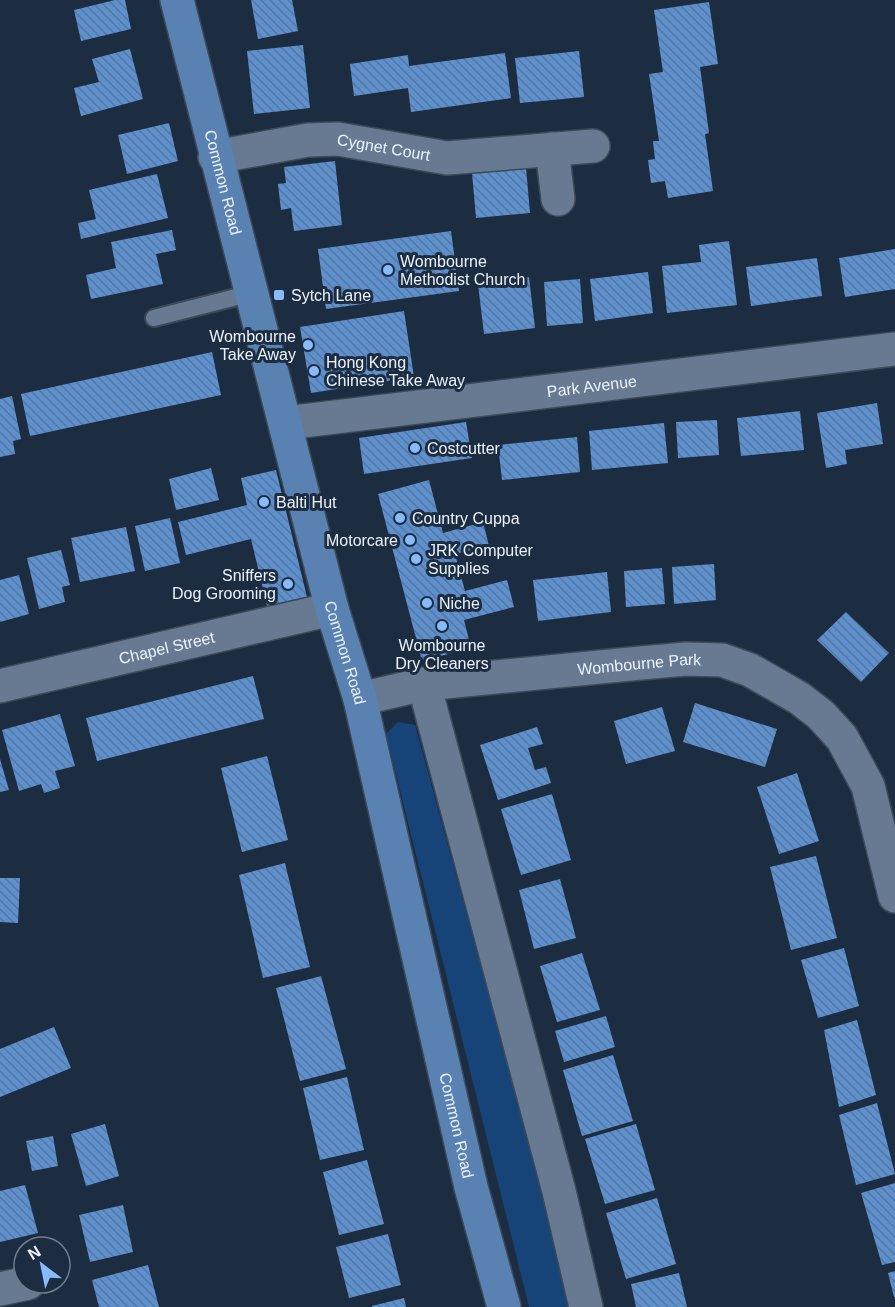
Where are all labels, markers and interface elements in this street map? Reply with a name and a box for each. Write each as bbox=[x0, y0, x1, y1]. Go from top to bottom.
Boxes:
street label: Common Road bbox=[202, 128, 245, 236]
street label: Cygnet Court bbox=[336, 131, 432, 164]
place label: Wombourne Methodist Church bbox=[400, 253, 525, 288]
marker: Wombourne Methodist Church bbox=[381, 263, 395, 277]
place label: Sytch Lane bbox=[291, 287, 371, 304]
marker: Sytch Lane bbox=[272, 288, 286, 302]
place label: Wombourne Take Away bbox=[209, 328, 296, 363]
marker: Wombourne Take Away bbox=[301, 338, 315, 352]
place label: Hong Kong Chinese Take Away bbox=[326, 354, 465, 389]
marker: Hong Kong Chinese Take Away bbox=[307, 364, 321, 378]
street label: Park Avenue bbox=[546, 372, 638, 400]
place label: Costcutter bbox=[427, 440, 501, 457]
marker: Costcutter bbox=[408, 441, 422, 455]
place label: Balti Hut bbox=[276, 494, 337, 511]
marker: Balti Hut bbox=[257, 495, 271, 509]
place label: Country Cuppa bbox=[412, 510, 520, 527]
marker: Country Cuppa bbox=[393, 511, 407, 525]
place label: Motorcare bbox=[326, 532, 398, 549]
marker: Motorcare bbox=[403, 533, 417, 547]
place label: JRK Computer Supplies bbox=[428, 542, 534, 577]
marker: JRK Computer Supplies bbox=[409, 552, 423, 566]
place label: Sniffers Dog Grooming bbox=[172, 567, 276, 602]
marker: Sniffers Dog Grooming bbox=[281, 577, 295, 591]
place label: Niche bbox=[439, 595, 480, 612]
marker: Niche bbox=[420, 596, 434, 610]
street label: Common Road bbox=[322, 599, 369, 706]
marker: Wombourne Dry Cleaners bbox=[435, 619, 449, 633]
street label: Chapel Street bbox=[117, 628, 217, 667]
place label: Wombourne Dry Cleaners bbox=[395, 637, 489, 672]
street label: Wombourne Park bbox=[577, 650, 702, 678]
street label: Common Road bbox=[437, 1071, 477, 1180]
north arrow bbox=[12, 1235, 72, 1295]
text: N bbox=[25, 1242, 44, 1263]

